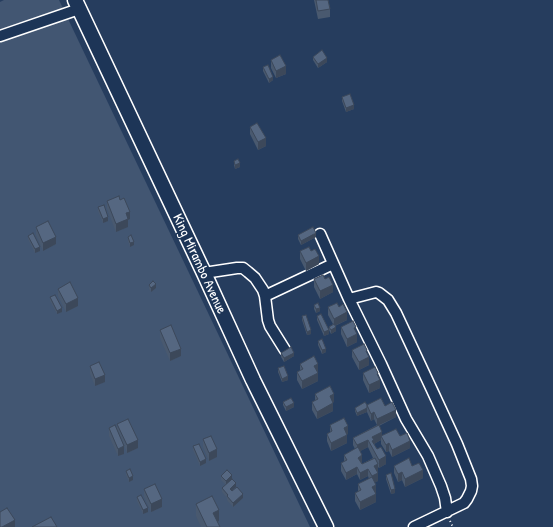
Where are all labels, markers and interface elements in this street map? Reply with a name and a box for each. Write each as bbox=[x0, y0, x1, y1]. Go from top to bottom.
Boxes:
street label: King Mirambo Avenue bbox=[169, 211, 229, 317]

